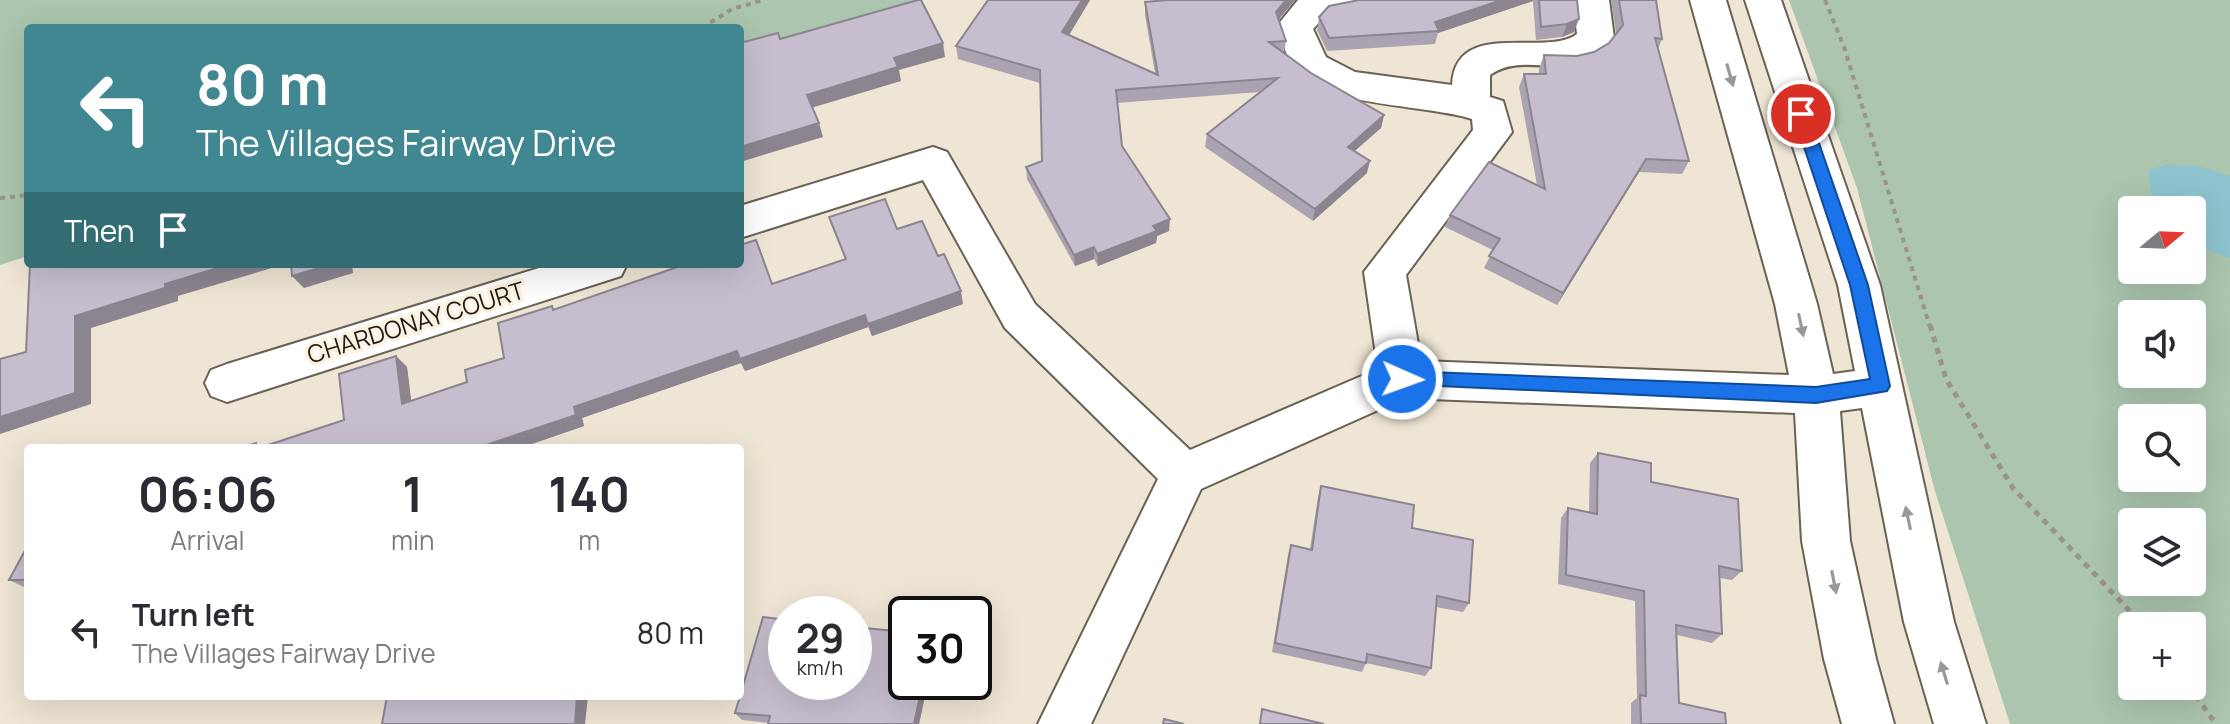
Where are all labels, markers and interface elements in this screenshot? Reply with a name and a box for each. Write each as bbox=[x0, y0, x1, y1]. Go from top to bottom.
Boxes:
text: 80 m bbox=[196, 45, 329, 122]
icon: left bbox=[64, 56, 168, 160]
one-way arrow bbox=[1724, 63, 1737, 87]
pin bbox=[1767, 80, 1835, 148]
icon: arrive bbox=[1779, 92, 1823, 136]
text: The Villages Fairway Drive bbox=[196, 118, 616, 167]
north arrow bbox=[2118, 196, 2206, 284]
map controls bbox=[2118, 196, 2206, 700]
icon: arrive bbox=[151, 208, 195, 252]
text: Then bbox=[64, 210, 135, 251]
street label: CHARDONAY COURT bbox=[303, 273, 529, 370]
button: sound bbox=[2118, 300, 2206, 388]
one-way arrow bbox=[1795, 313, 1808, 338]
position arrow bbox=[1360, 337, 1444, 421]
button: search bbox=[2118, 404, 2206, 492]
text: 06:06 bbox=[138, 461, 277, 526]
text: 1 bbox=[402, 461, 423, 526]
text: 140 bbox=[548, 461, 630, 526]
one-way arrow bbox=[1901, 505, 1914, 530]
button: layers bbox=[2118, 508, 2206, 596]
text: Arrival bbox=[170, 522, 245, 558]
text: min bbox=[391, 522, 435, 558]
text: m bbox=[578, 522, 600, 558]
one-way arrow bbox=[1829, 570, 1841, 595]
text: Turn left bbox=[132, 594, 255, 635]
speed limit sign: 30 bbox=[888, 596, 992, 700]
icon: left bbox=[64, 610, 108, 654]
text: 29 bbox=[796, 610, 844, 665]
text: 80 m bbox=[637, 612, 704, 653]
button: + bbox=[2118, 612, 2206, 700]
text: The Villages Fairway Drive bbox=[132, 635, 436, 671]
text: km/h bbox=[797, 654, 843, 681]
one-way arrow bbox=[1937, 660, 1950, 684]

